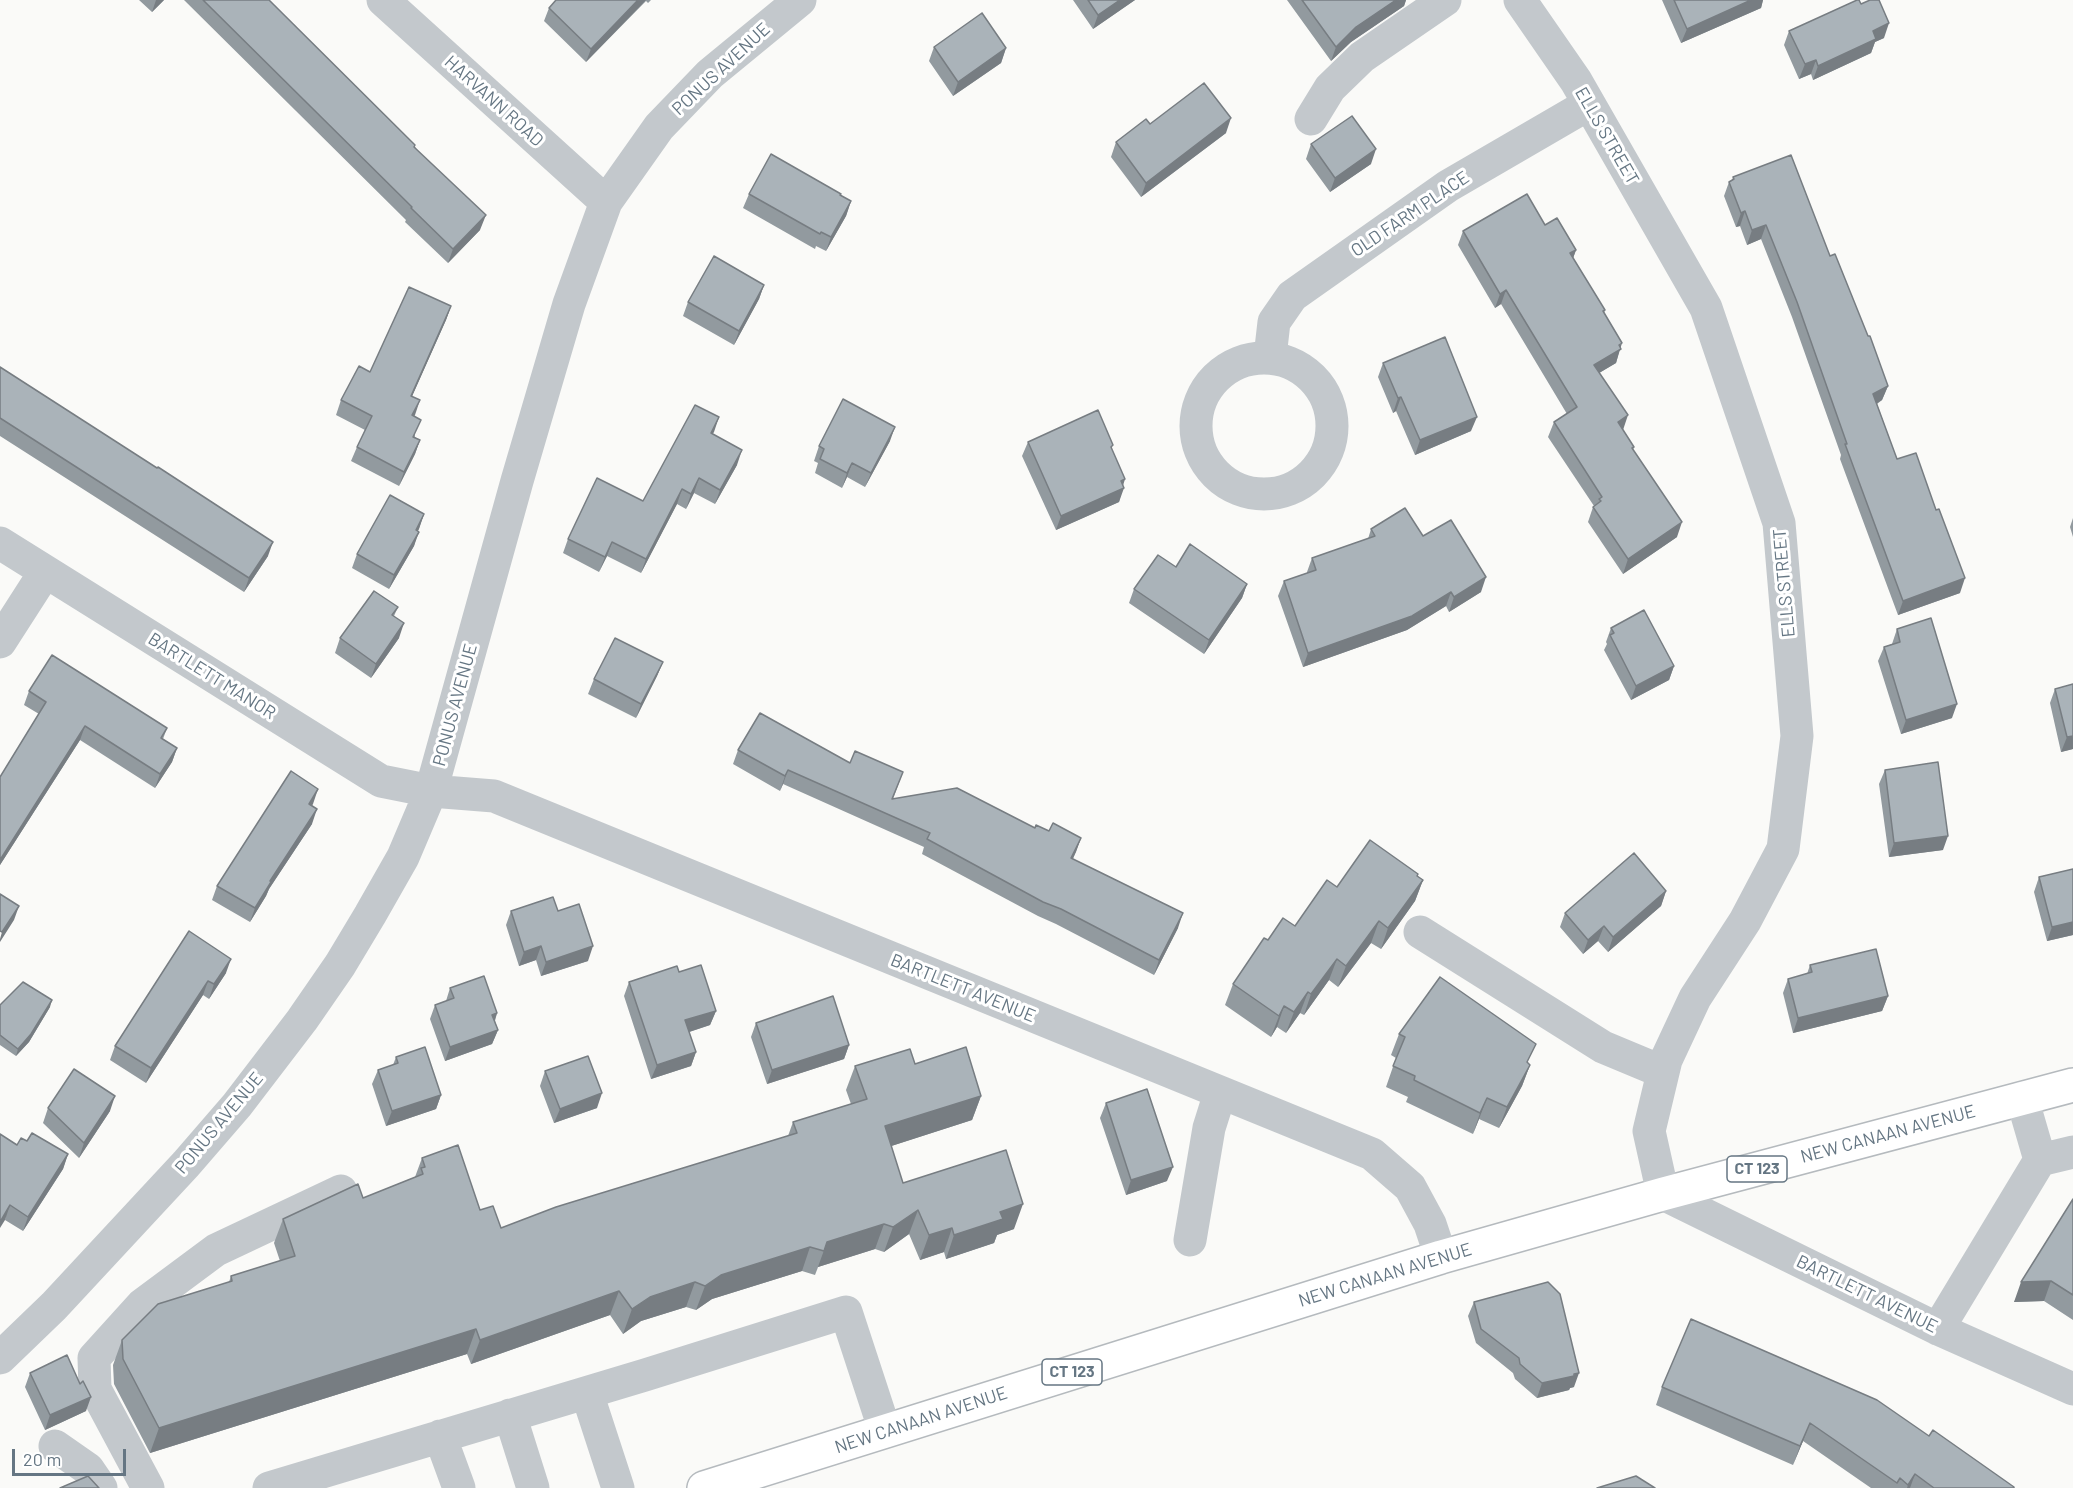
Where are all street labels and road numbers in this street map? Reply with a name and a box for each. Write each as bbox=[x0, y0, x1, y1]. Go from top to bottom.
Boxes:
street label: PONUS AVENUE bbox=[668, 18, 774, 120]
street label: HARVANN ROAD bbox=[440, 51, 548, 151]
street label: ELLS STREET bbox=[1570, 83, 1644, 189]
street label: OLD FARM PLACE bbox=[1347, 166, 1473, 262]
street label: ELLS STREET bbox=[1768, 528, 1800, 638]
street label: BARTLETT MANOR bbox=[144, 628, 280, 724]
street label: PONUS AVENUE bbox=[428, 641, 482, 769]
street label: BARTLETT AVENUE bbox=[887, 949, 1039, 1027]
street label: PONUS AVENUE bbox=[170, 1068, 268, 1178]
street label: NEW CANAAN AVENUE bbox=[1798, 1100, 1978, 1168]
road number: CT 123 bbox=[1727, 1156, 1787, 1182]
street label: NEW CANAAN AVENUE bbox=[1296, 1238, 1474, 1312]
street label: BARTLETT AVENUE bbox=[1793, 1250, 1941, 1338]
road number: CT 123 bbox=[1042, 1359, 1102, 1385]
street label: NEW CANAAN AVENUE bbox=[832, 1382, 1010, 1458]

